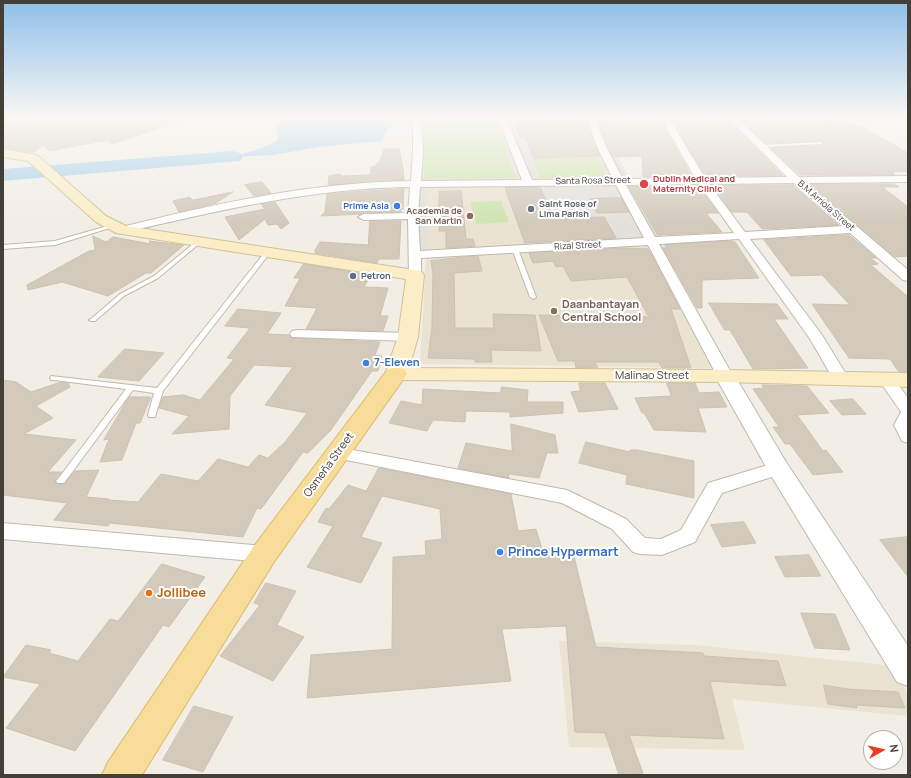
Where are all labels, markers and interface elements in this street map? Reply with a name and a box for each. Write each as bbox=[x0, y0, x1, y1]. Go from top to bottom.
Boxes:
place label: Dublin Medical and Maternity Clinic bbox=[653, 174, 735, 195]
street label: Santa Rosa Street bbox=[555, 175, 631, 187]
marker: Dublin Medical and Maternity Clinic bbox=[638, 178, 650, 190]
street label: B.M Arriola Street bbox=[795, 178, 857, 234]
place label: Saint Rose of Lima Parish bbox=[539, 199, 596, 220]
place label: Prime Asia bbox=[343, 201, 389, 211]
marker: Prime Asia bbox=[392, 201, 402, 211]
marker: Saint Rose of Lima Parish bbox=[526, 204, 536, 214]
place label: Academia de San Martin bbox=[406, 206, 462, 227]
marker: Academia de San Martin bbox=[465, 211, 475, 221]
street label: Rizal Street bbox=[554, 239, 602, 253]
marker: Petron bbox=[348, 271, 358, 281]
place label: Petron bbox=[361, 271, 391, 281]
place label: Daanbantayan Central School bbox=[562, 298, 641, 324]
marker: Daanbantayan Central School bbox=[549, 306, 559, 316]
place label: 7-Eleven bbox=[374, 356, 420, 370]
marker: 7-Eleven bbox=[361, 358, 371, 368]
street label: Malinao Street bbox=[615, 369, 689, 383]
street label: Osmeña Street bbox=[301, 430, 357, 500]
place label: Prince Hypermart bbox=[508, 544, 619, 560]
marker: Prince Hypermart bbox=[495, 547, 505, 557]
place label: Jollibee bbox=[157, 585, 206, 601]
marker: Jollibee bbox=[144, 588, 154, 598]
north arrow bbox=[863, 730, 903, 770]
text: N bbox=[886, 743, 902, 753]

